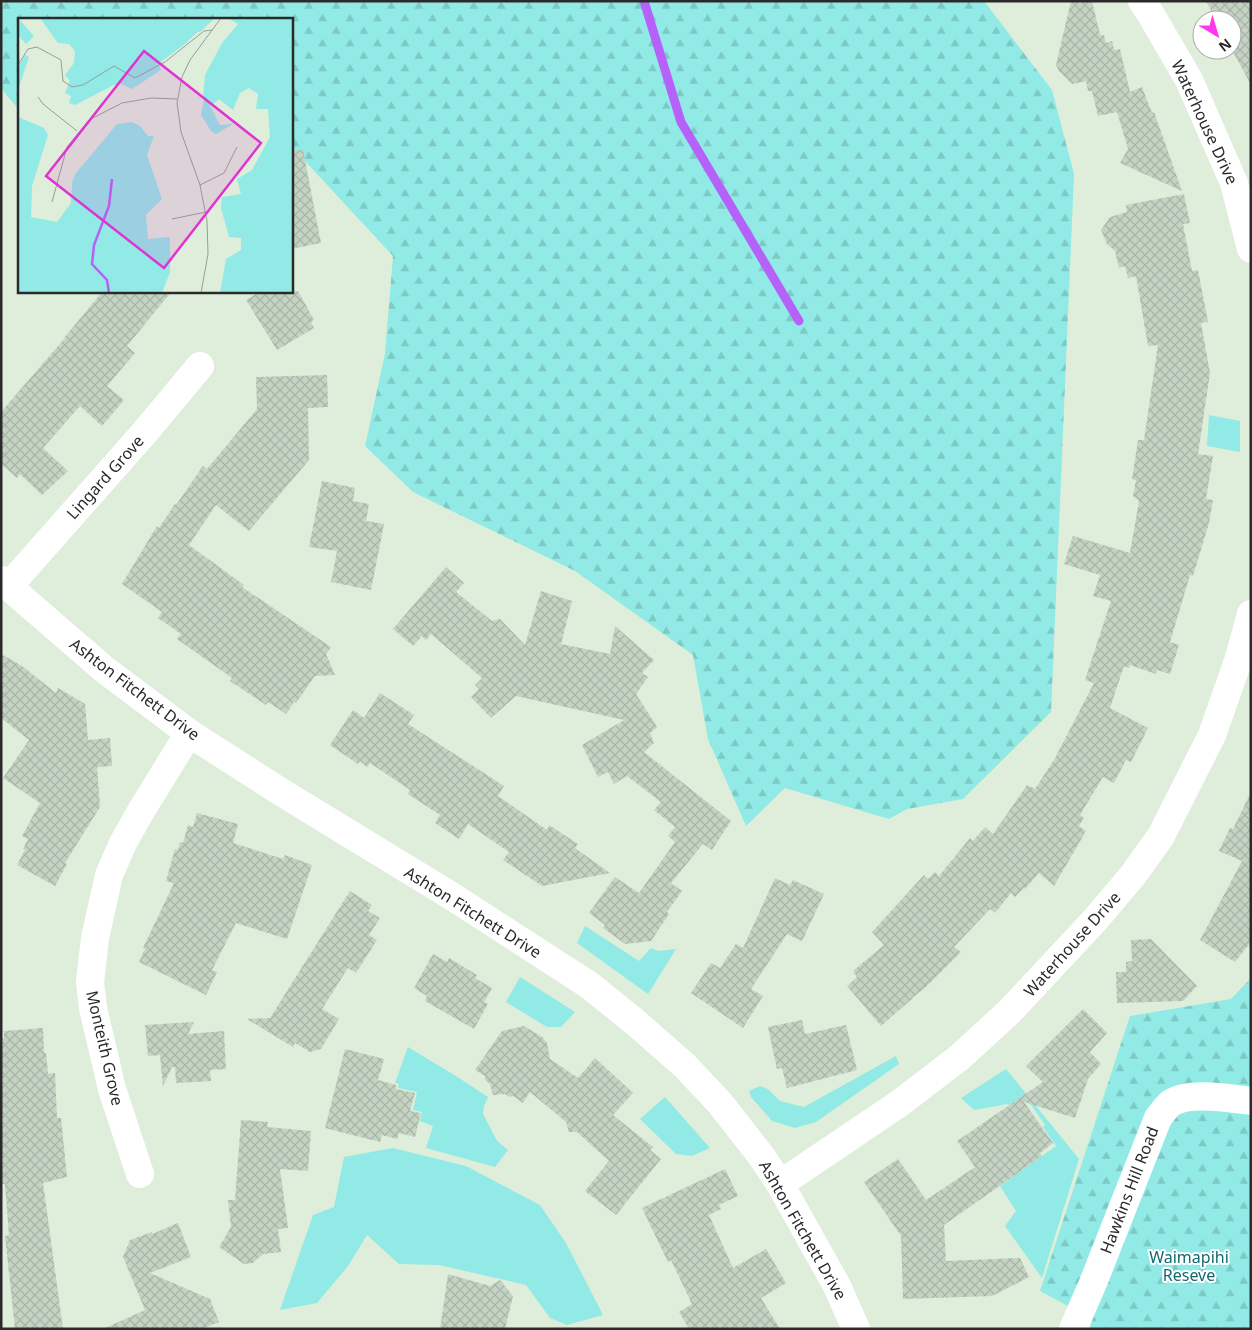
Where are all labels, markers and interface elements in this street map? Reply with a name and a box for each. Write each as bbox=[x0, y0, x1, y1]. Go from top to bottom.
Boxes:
north arrow bbox=[1192, 10, 1242, 60]
inset map bbox=[18, 18, 292, 292]
text: N bbox=[1215, 35, 1236, 57]
street label: Waterhouse Drive bbox=[1167, 56, 1243, 188]
street label: Lingard Grove bbox=[61, 430, 149, 524]
street label: Ashton Fitchett Drive bbox=[66, 633, 204, 745]
street label: Ashton Fitchett Drive bbox=[400, 861, 546, 963]
street label: Waterhouse Drive bbox=[1019, 887, 1125, 1001]
street label: Monteith Grove bbox=[81, 988, 129, 1108]
street label: Hawkins Hill Road bbox=[1095, 1123, 1163, 1257]
street label: Ashton Fitchett Drive bbox=[754, 1156, 852, 1304]
park label: Waimapihi Reseve bbox=[1149, 1246, 1229, 1286]

